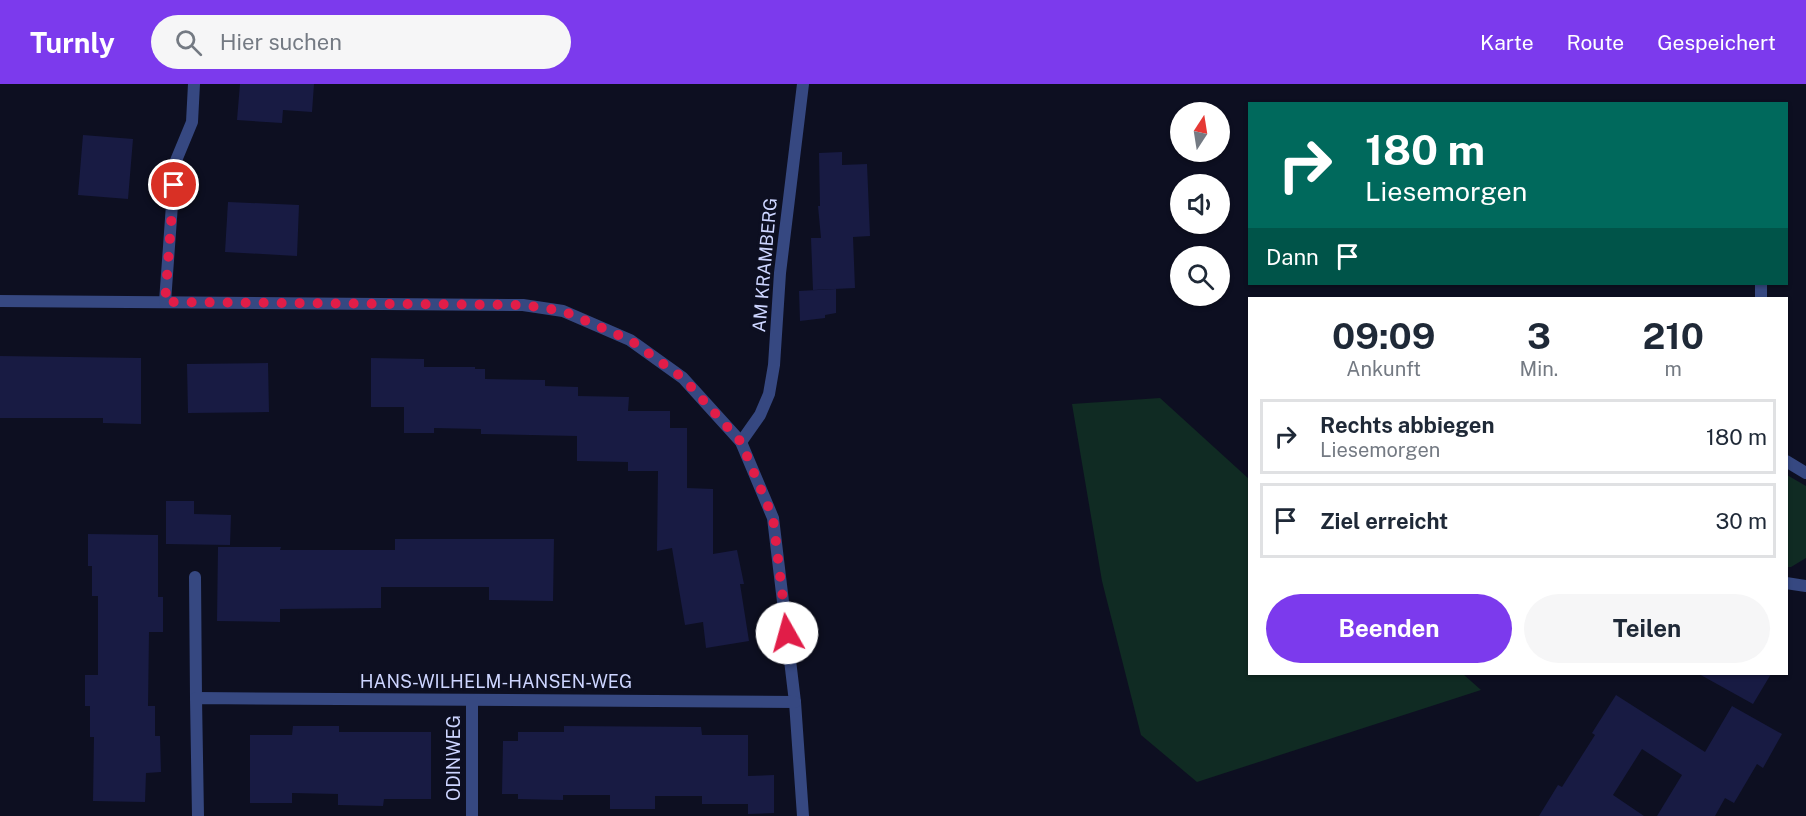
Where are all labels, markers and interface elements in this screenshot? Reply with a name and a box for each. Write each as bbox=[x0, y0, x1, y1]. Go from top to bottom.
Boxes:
search box bbox=[151, 15, 571, 69]
text: Turnly bbox=[30, 26, 115, 59]
icon: search bbox=[172, 26, 205, 59]
text: Hier suchen bbox=[220, 29, 342, 55]
text: Karte bbox=[1480, 30, 1534, 55]
text: Route bbox=[1567, 30, 1624, 55]
text: Gespeichert bbox=[1657, 30, 1776, 55]
north arrow bbox=[1170, 102, 1230, 162]
map controls bbox=[1170, 102, 1230, 306]
text: 180 m bbox=[1365, 125, 1485, 174]
icon: right bbox=[1266, 126, 1344, 204]
pin bbox=[148, 159, 199, 210]
icon: arrive bbox=[157, 168, 190, 201]
button: sound bbox=[1170, 174, 1230, 234]
text: Liesemorgen bbox=[1365, 175, 1527, 207]
street label: AM KRAMBERG bbox=[748, 197, 781, 333]
icon: arrive bbox=[1331, 240, 1364, 273]
text: Dann bbox=[1266, 244, 1319, 270]
button: search bbox=[1170, 246, 1230, 306]
text: 09:09 bbox=[1332, 315, 1435, 357]
text: 3 bbox=[1527, 315, 1551, 357]
text: 210 bbox=[1642, 315, 1704, 357]
text: Ankunft bbox=[1346, 357, 1421, 381]
text: Min. bbox=[1520, 357, 1558, 381]
text: m bbox=[1665, 357, 1682, 381]
text: Rechts abbiegen bbox=[1320, 412, 1495, 438]
icon: right bbox=[1269, 420, 1302, 453]
text: 180 m bbox=[1706, 424, 1767, 450]
text: Liesemorgen bbox=[1320, 438, 1440, 462]
icon: arrive bbox=[1269, 504, 1302, 537]
text: Ziel erreicht bbox=[1320, 508, 1448, 534]
text: 30 m bbox=[1715, 508, 1767, 534]
button: Beenden bbox=[1266, 594, 1512, 663]
button: Teilen bbox=[1524, 594, 1770, 663]
position arrow bbox=[755, 601, 819, 665]
street label: HANS-WILHELM-HANSEN-WEG bbox=[360, 671, 632, 692]
street label: ODINWEG bbox=[443, 715, 464, 801]

